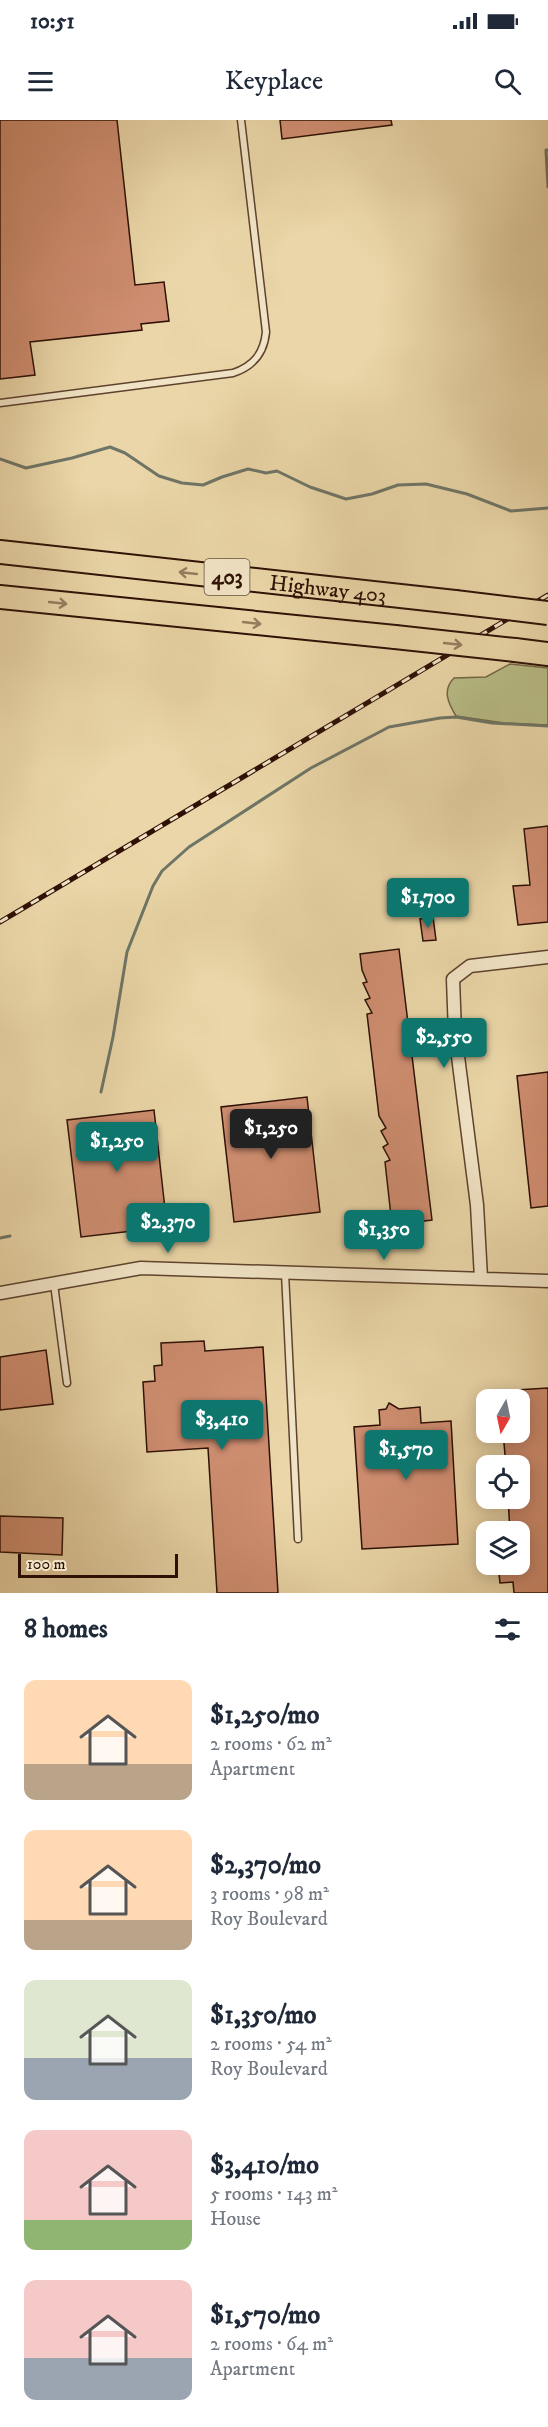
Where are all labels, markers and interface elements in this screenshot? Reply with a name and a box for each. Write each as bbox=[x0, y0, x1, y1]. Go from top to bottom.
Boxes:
text: 10:51 bbox=[30, 8, 75, 35]
text: Keyplace bbox=[225, 64, 323, 98]
icon: menu bbox=[24, 65, 57, 98]
icon: search bbox=[491, 65, 524, 98]
road number: 403 bbox=[204, 559, 250, 595]
one-way arrow bbox=[178, 567, 198, 578]
street label: Highway 403 bbox=[268, 570, 388, 609]
one-way arrow bbox=[48, 598, 68, 609]
one-way arrow bbox=[242, 618, 262, 629]
one-way arrow bbox=[442, 639, 462, 650]
pin: $1,700 bbox=[379, 878, 477, 929]
text: $1,700 bbox=[401, 885, 455, 910]
pin: $2,550 bbox=[395, 1018, 493, 1069]
text: $2,550 bbox=[416, 1025, 472, 1050]
pin: $1,250 bbox=[222, 1109, 320, 1160]
text: $1,250 bbox=[244, 1116, 298, 1141]
pin: $1,250 bbox=[68, 1122, 166, 1173]
text: $1,250 bbox=[90, 1129, 144, 1154]
pin: $2,370 bbox=[119, 1203, 217, 1254]
text: $2,370 bbox=[140, 1210, 196, 1235]
pin: $1,350 bbox=[335, 1210, 433, 1261]
text: $1,350 bbox=[358, 1217, 410, 1242]
north arrow bbox=[476, 1389, 530, 1443]
map controls bbox=[476, 1389, 530, 1575]
pin: $3,410 bbox=[173, 1400, 271, 1451]
text: $3,410 bbox=[195, 1407, 249, 1432]
pin: $1,570 bbox=[357, 1430, 455, 1481]
text: $1,570 bbox=[379, 1437, 433, 1462]
button: locate bbox=[476, 1455, 530, 1509]
button: layers bbox=[476, 1521, 530, 1575]
scale bar bbox=[18, 1551, 178, 1578]
text: 100 m bbox=[27, 1554, 66, 1574]
text: 8 homes bbox=[24, 1613, 108, 1646]
icon: filters bbox=[491, 1613, 524, 1646]
text: $1,250/mo bbox=[210, 1699, 319, 1732]
icon: home bbox=[72, 1704, 144, 1776]
text: 2 rooms · 62 m² bbox=[210, 1732, 332, 1757]
text: Apartment bbox=[210, 1757, 295, 1782]
text: $2,370/mo bbox=[210, 1849, 321, 1882]
icon: home bbox=[72, 1854, 144, 1926]
text: 3 rooms · 98 m² bbox=[210, 1882, 329, 1907]
text: Roy Boulevard bbox=[210, 1907, 328, 1932]
text: $1,350/mo bbox=[210, 1999, 317, 2032]
icon: home bbox=[72, 2004, 144, 2076]
text: 2 rooms · 54 m² bbox=[210, 2032, 332, 2057]
text: Roy Boulevard bbox=[210, 2057, 328, 2082]
text: $3,410/mo bbox=[210, 2149, 319, 2182]
icon: home bbox=[72, 2154, 144, 2226]
text: 5 rooms · 143 m² bbox=[210, 2182, 338, 2207]
text: House bbox=[210, 2207, 261, 2232]
text: $1,570/mo bbox=[210, 2299, 320, 2332]
icon: home bbox=[72, 2304, 144, 2376]
text: 2 rooms · 64 m² bbox=[210, 2332, 333, 2357]
text: Apartment bbox=[210, 2357, 295, 2382]

